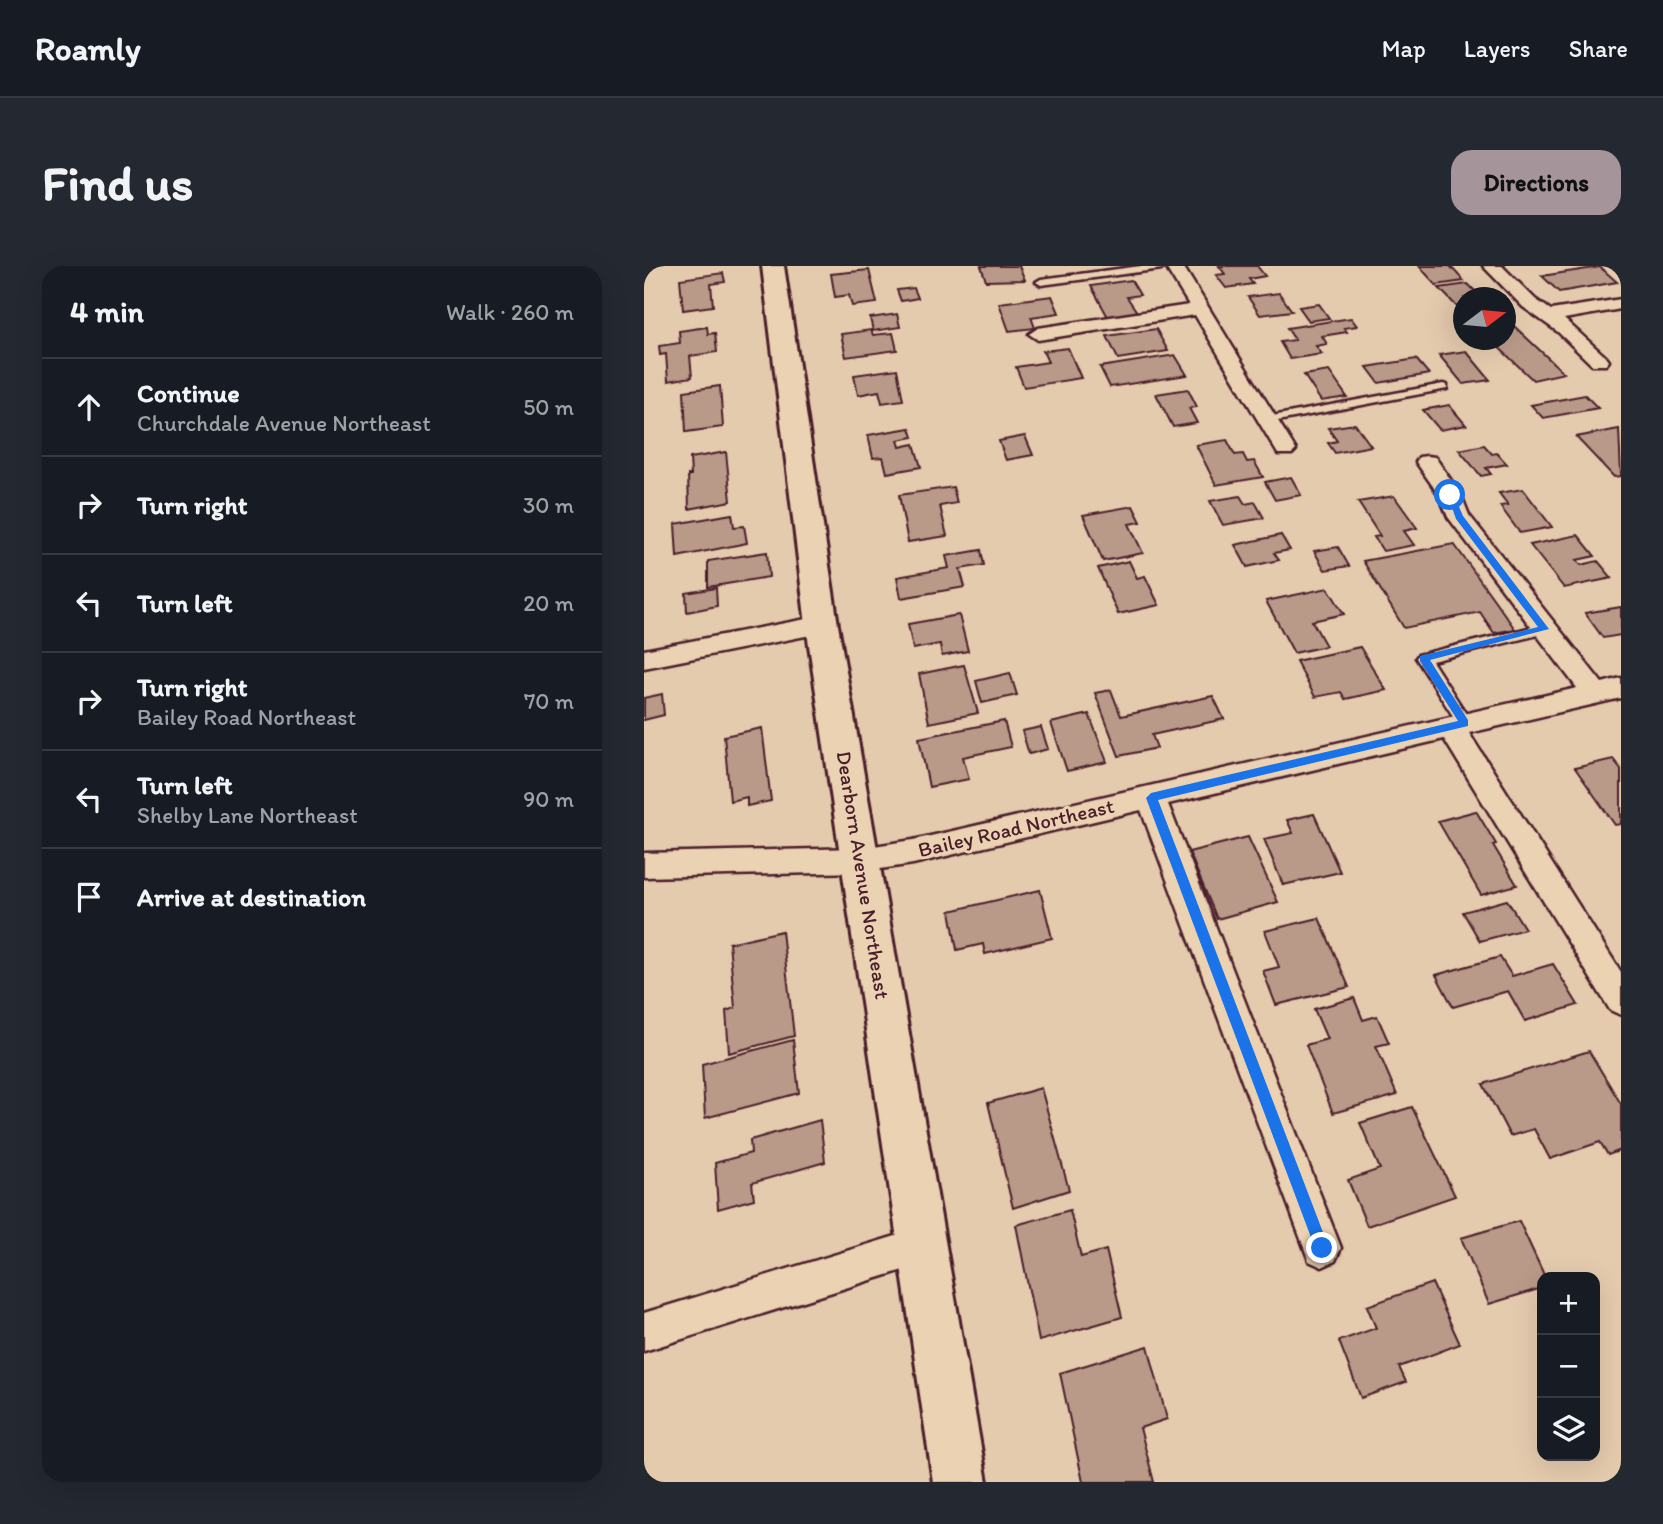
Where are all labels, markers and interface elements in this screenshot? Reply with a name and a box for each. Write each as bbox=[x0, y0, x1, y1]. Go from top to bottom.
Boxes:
text: Roamly bbox=[35, 29, 141, 68]
text: Map bbox=[1382, 34, 1426, 63]
text: Layers bbox=[1464, 34, 1531, 63]
text: Share bbox=[1569, 34, 1628, 63]
button: Directions bbox=[1451, 150, 1621, 215]
text: Find us bbox=[42, 153, 193, 212]
north arrow bbox=[1453, 287, 1516, 350]
text: 4 min bbox=[70, 293, 144, 330]
text: Walk · 260 m bbox=[446, 298, 574, 326]
text: Continue bbox=[137, 377, 240, 409]
icon: ahead bbox=[70, 388, 108, 426]
text: 50 m bbox=[523, 393, 574, 421]
text: Churchdale Avenue Northeast bbox=[137, 409, 431, 437]
route start bbox=[1434, 479, 1465, 510]
icon: right bbox=[70, 486, 108, 524]
text: Turn right bbox=[137, 489, 248, 521]
text: 30 m bbox=[523, 491, 574, 519]
icon: left bbox=[70, 584, 108, 622]
text: Turn left bbox=[137, 587, 233, 619]
text: 20 m bbox=[523, 589, 574, 617]
text: Turn right bbox=[137, 671, 248, 703]
icon: right bbox=[70, 682, 108, 720]
text: 70 m bbox=[524, 687, 574, 715]
text: Bailey Road Northeast bbox=[137, 703, 356, 731]
street label: Dearborn Avenue Northeast bbox=[832, 749, 895, 1001]
text: Turn left bbox=[137, 769, 233, 801]
icon: left bbox=[70, 780, 108, 818]
text: 90 m bbox=[523, 785, 574, 813]
street label: Bailey Road Northeast bbox=[916, 793, 1116, 862]
text: Shelby Lane Northeast bbox=[137, 801, 358, 829]
icon: arrive bbox=[70, 878, 108, 916]
text: Arrive at destination bbox=[137, 881, 366, 913]
route end bbox=[1306, 1232, 1337, 1263]
map controls bbox=[1537, 1272, 1600, 1461]
button: + bbox=[1537, 1272, 1600, 1335]
button: − bbox=[1537, 1335, 1600, 1398]
button: layers bbox=[1537, 1398, 1600, 1461]

